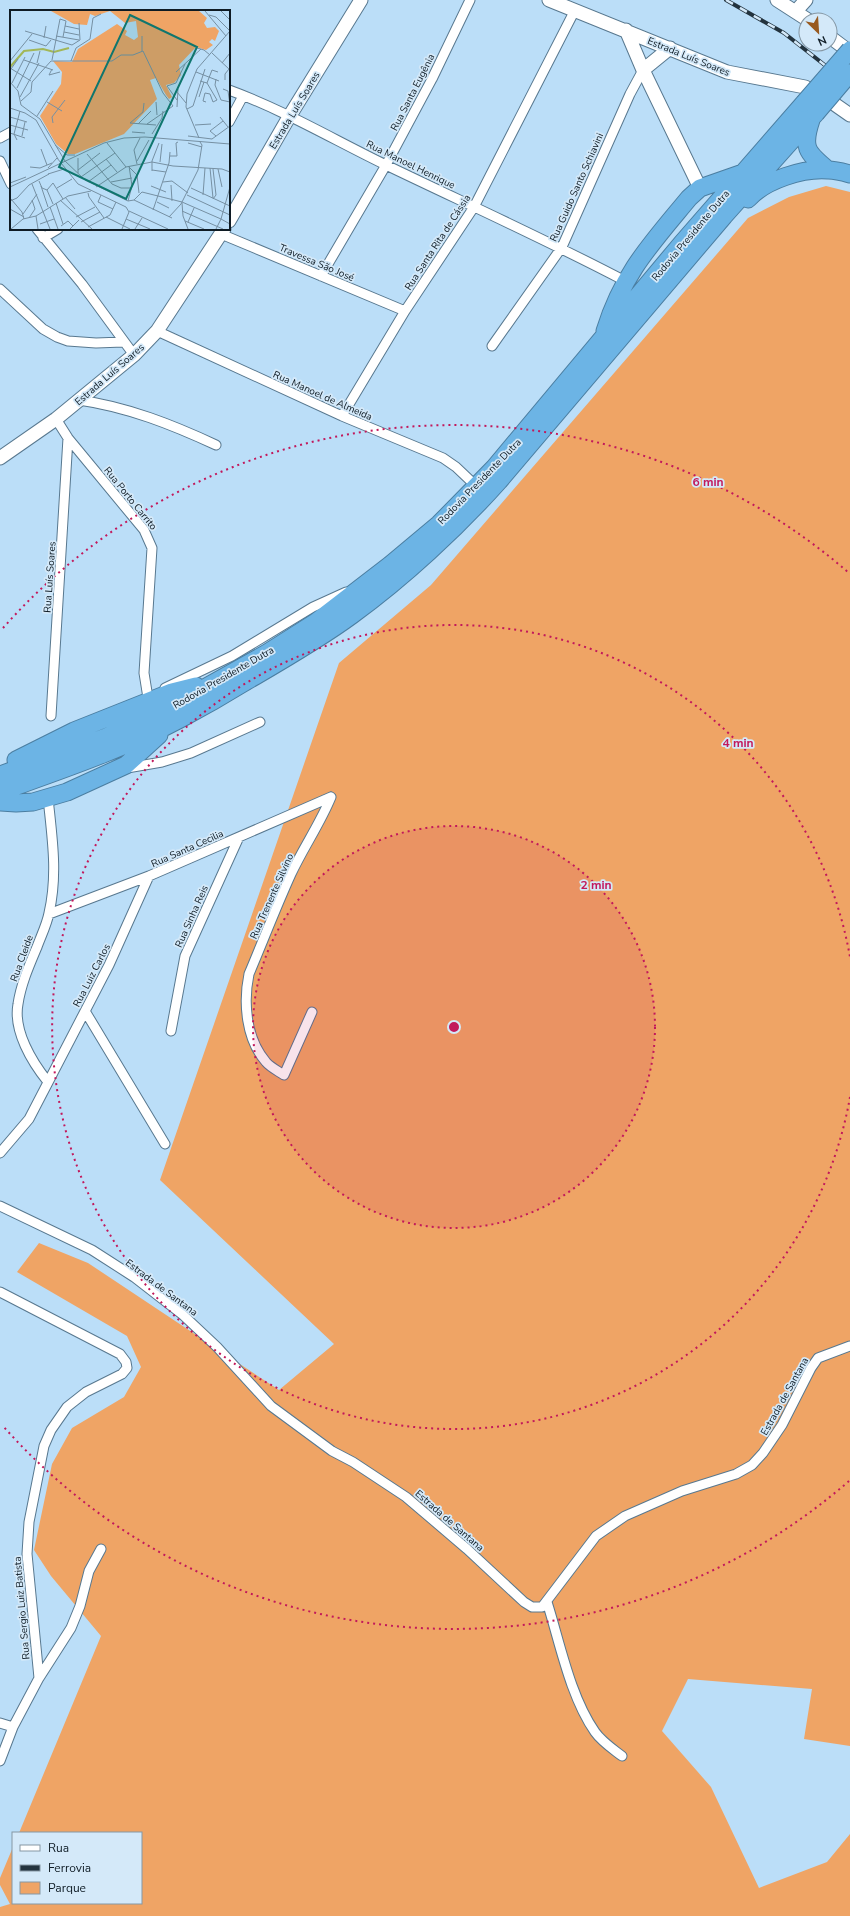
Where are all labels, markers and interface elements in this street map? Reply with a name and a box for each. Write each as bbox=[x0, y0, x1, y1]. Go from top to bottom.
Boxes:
inset map bbox=[10, 10, 230, 230]
north arrow bbox=[798, 12, 838, 52]
text: N bbox=[815, 32, 829, 49]
street label: Estrada Luís Soares bbox=[645, 34, 732, 80]
street label: Rua Santa Eugênia bbox=[387, 52, 438, 133]
street label: Estrada Luís Soares bbox=[266, 69, 324, 152]
street label: Rua Guido Santo Schiavini bbox=[547, 131, 607, 244]
street label: Rua Manoel Henrique bbox=[364, 137, 457, 193]
street label: Rodovia Presidente Dutra bbox=[649, 187, 733, 284]
street label: Rua Santa Rita de Cássia bbox=[401, 192, 474, 293]
street label: Travessa São José bbox=[277, 241, 356, 285]
street label: Estrada Luís Soares bbox=[72, 341, 148, 409]
street label: Rua Manoel de Almeida bbox=[271, 368, 375, 424]
street label: Rodovia Presidente Dutra bbox=[435, 436, 525, 528]
street label: Rua Porto Carrito bbox=[100, 464, 160, 534]
text: 6 min bbox=[692, 474, 724, 490]
street label: Rua Luís Soares bbox=[41, 541, 59, 613]
street label: Rodovia Presidente Dutra bbox=[170, 643, 277, 713]
text: 4 min bbox=[722, 735, 754, 751]
street label: Rua Santa Cecilia bbox=[149, 827, 226, 871]
street label: Rua Trenente Silvino bbox=[247, 851, 297, 941]
text: 2 min bbox=[580, 877, 612, 893]
street label: Rua Sinha Reis bbox=[172, 883, 212, 950]
street label: Rua Cleide bbox=[7, 933, 37, 984]
street label: Rua Luiz Carlos bbox=[70, 941, 114, 1010]
centre of rings bbox=[447, 1020, 461, 1034]
street label: Estrada de Santana bbox=[122, 1256, 200, 1320]
street label: Estrada de Santana bbox=[758, 1355, 812, 1438]
street label: Estrada de Santana bbox=[412, 1487, 487, 1555]
street label: Rua Sergio Luiz Batista bbox=[11, 1556, 33, 1660]
legend bbox=[12, 1832, 142, 1904]
text: Rua bbox=[48, 1840, 69, 1856]
text: Ferrovia bbox=[48, 1860, 91, 1876]
text: Parque bbox=[48, 1880, 86, 1896]

